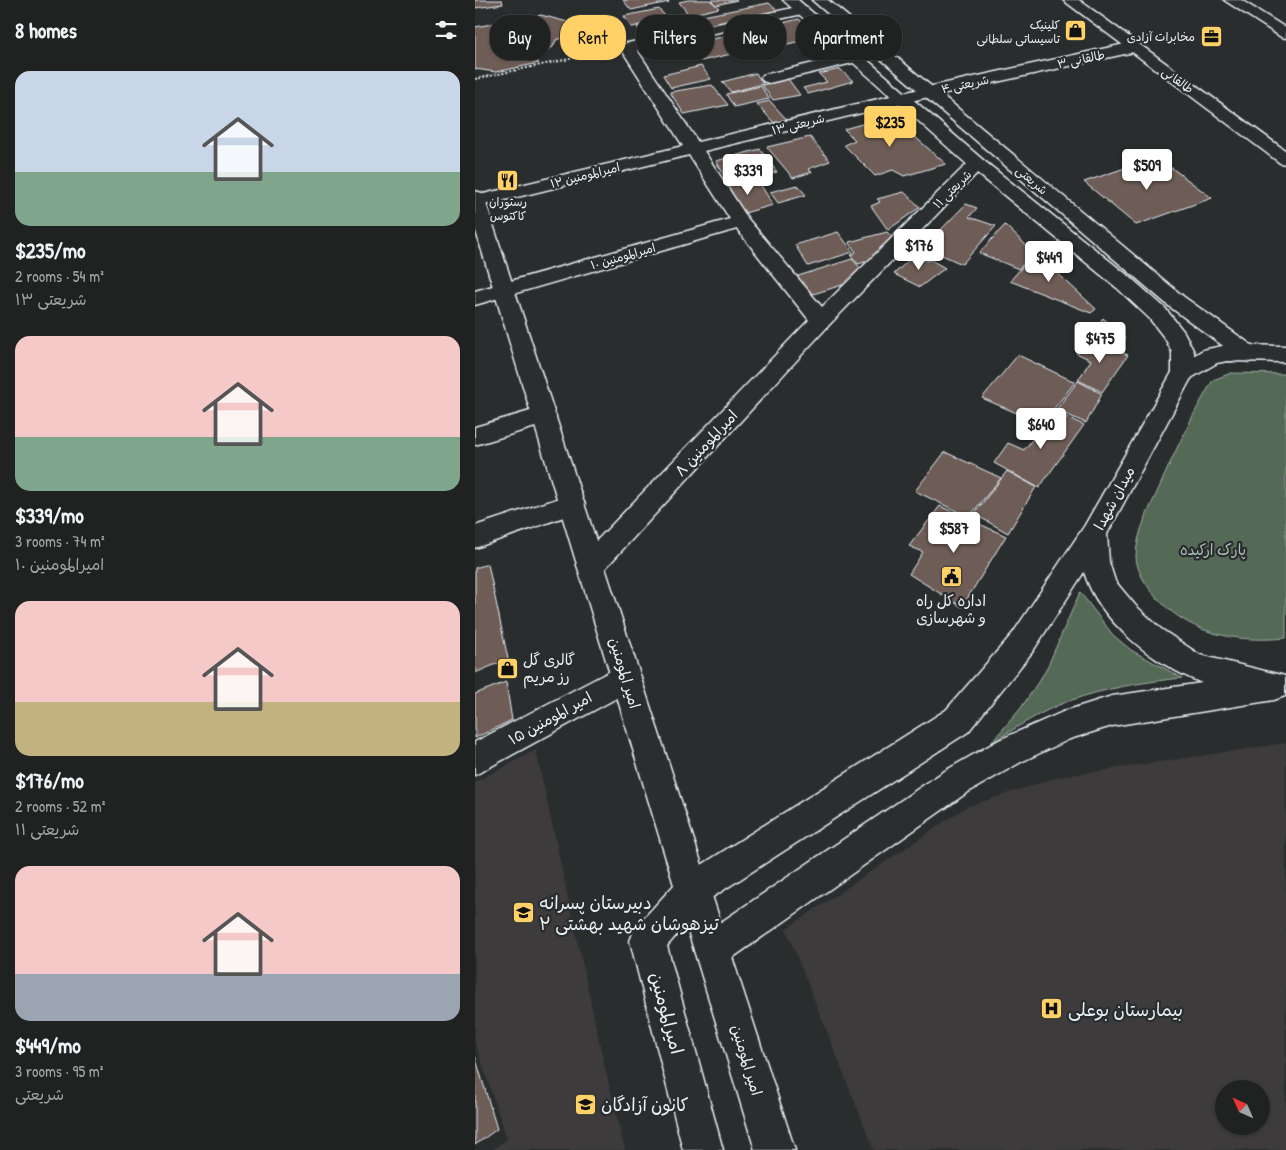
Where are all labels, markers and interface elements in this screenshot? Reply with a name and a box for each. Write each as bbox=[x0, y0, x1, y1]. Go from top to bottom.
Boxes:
chip: Buy bbox=[490, 15, 550, 60]
chip: Rent bbox=[560, 15, 626, 60]
chip: Filters bbox=[636, 15, 714, 60]
chip: New bbox=[724, 15, 786, 60]
chip: Apartment bbox=[796, 15, 902, 60]
text: 8 homes bbox=[15, 16, 77, 45]
icon: filters bbox=[432, 16, 460, 44]
place label: کلینیک تاسیساتی سلطانی bbox=[976, 16, 1060, 47]
shop icon: کلینیک تاسیساتی سلطانی bbox=[1064, 19, 1088, 43]
office icon: مخابرات آزادی bbox=[1199, 24, 1223, 48]
place label: مخابرات آزادی bbox=[1127, 28, 1195, 45]
street label: طالقانی ۳ bbox=[1056, 46, 1106, 72]
street label: طالقانی bbox=[1159, 63, 1197, 97]
street label: شریعتی ۴ bbox=[939, 71, 991, 97]
icon: home bbox=[193, 104, 283, 194]
pin: $235 bbox=[860, 106, 920, 148]
street label: شریعتی ۱۳ bbox=[770, 109, 826, 139]
text: $235 bbox=[875, 111, 905, 133]
pin: $509 bbox=[1117, 148, 1177, 191]
pin: $339 bbox=[718, 154, 778, 196]
text: $509 bbox=[1133, 154, 1161, 176]
street label: امیرالمومنین ۱۲ bbox=[548, 158, 622, 192]
text: $339 bbox=[734, 159, 762, 181]
street label: شریعتی bbox=[1012, 162, 1052, 198]
street label: شریعتی ۱۱ bbox=[929, 166, 975, 212]
restaurant icon: رستوران کاکتوس bbox=[496, 168, 520, 192]
place label: رستوران کاکتوس bbox=[489, 193, 527, 224]
pin: $176 bbox=[889, 228, 949, 271]
text: $176 bbox=[905, 234, 933, 256]
text: $235/mo bbox=[15, 236, 85, 265]
street label: امیرالمومنین ۱۰ bbox=[588, 239, 658, 273]
pin: $449 bbox=[1019, 240, 1079, 283]
text: $449 bbox=[1036, 246, 1062, 268]
text: 2 rooms · 54 m² bbox=[15, 265, 104, 287]
text: شریعتی ۱۳ bbox=[15, 288, 87, 310]
pin: $475 bbox=[1070, 322, 1130, 364]
text: $475 bbox=[1086, 327, 1114, 349]
icon: home bbox=[193, 369, 283, 459]
street label: امیرالمومنین ۸ bbox=[670, 405, 742, 481]
pin: $640 bbox=[1011, 408, 1071, 450]
text: $640 bbox=[1027, 413, 1055, 435]
street label: میدان شهدا bbox=[1088, 463, 1140, 533]
text: $339/mo bbox=[15, 501, 84, 530]
pin: $587 bbox=[924, 512, 984, 554]
text: $587 bbox=[939, 517, 969, 539]
text: 3 rooms · 74 m² bbox=[15, 530, 105, 552]
park label: پارک ارکیده bbox=[1180, 539, 1246, 560]
text: امیرالمومنین ۱۰ bbox=[15, 553, 104, 575]
public building icon: اداره کل راه و شهرسازی bbox=[939, 565, 963, 589]
place label: اداره کل راه و شهرسازی bbox=[916, 590, 986, 628]
icon: home bbox=[193, 634, 283, 724]
street label: امیر المومنین bbox=[604, 635, 646, 711]
place label: گالری گل رز مریم bbox=[523, 649, 575, 689]
shop icon: گالری گل رز مریم bbox=[495, 656, 519, 680]
street label: امیر المومنین ۱۵ bbox=[504, 686, 596, 750]
text: $176/mo bbox=[15, 766, 84, 795]
text: 2 rooms · 52 m² bbox=[15, 795, 105, 817]
text: شریعتی ۱۱ bbox=[15, 818, 79, 840]
place label: دبیرستان پسرانه تیزهوشان شهید بهشتی ۲ bbox=[539, 890, 720, 936]
icon: home bbox=[193, 899, 283, 989]
school or university icon: دبیرستان پسرانه تیزهوشان شهید بهشتی ۲ bbox=[511, 900, 535, 924]
street label: امیرالمومنین bbox=[644, 969, 690, 1057]
hospital icon: بیمارستان بوعلی bbox=[1040, 997, 1064, 1021]
place label: بیمارستان بوعلی bbox=[1068, 997, 1183, 1022]
street label: امیر المومنین bbox=[726, 1022, 768, 1098]
text: $449/mo bbox=[15, 1031, 81, 1060]
text: 3 rooms · 95 m² bbox=[15, 1060, 103, 1082]
north arrow bbox=[1215, 1080, 1270, 1135]
map controls bbox=[1215, 1080, 1270, 1135]
text: شریعتی bbox=[15, 1083, 64, 1105]
school or university icon: کانون آزادگان bbox=[573, 1092, 597, 1116]
place label: کانون آزادگان bbox=[601, 1092, 689, 1117]

